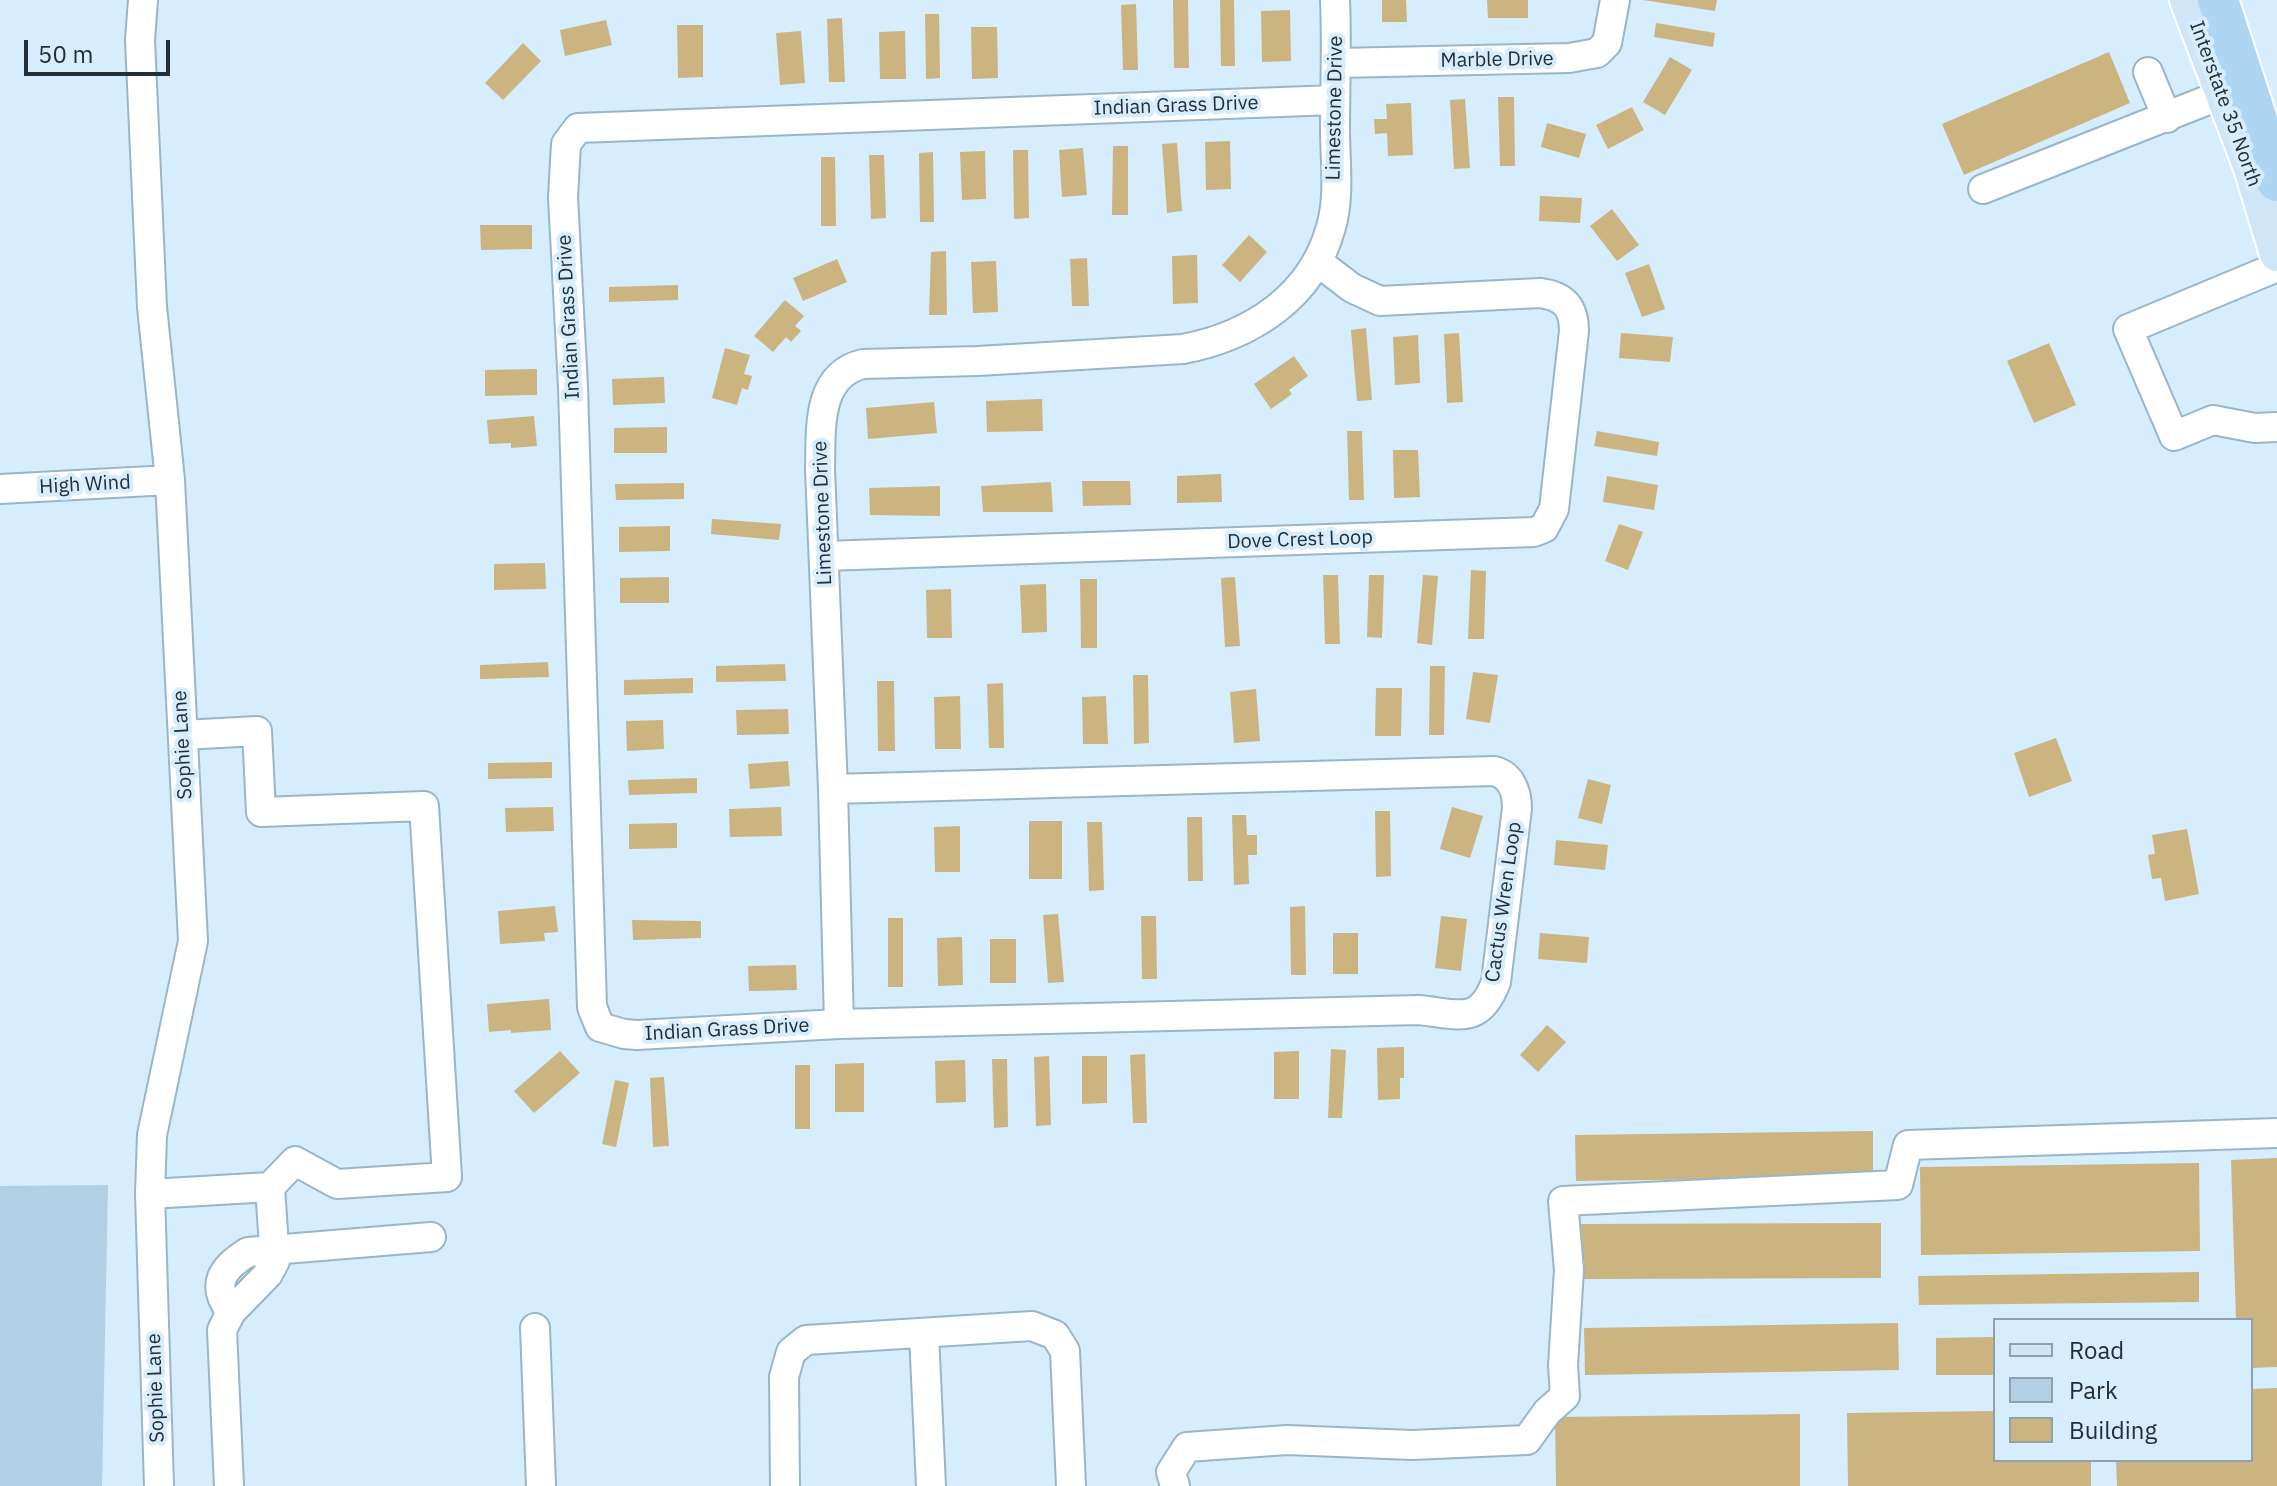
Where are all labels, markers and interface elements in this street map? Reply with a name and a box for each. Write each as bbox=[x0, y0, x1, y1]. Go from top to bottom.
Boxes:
street label: Interstate 35 North bbox=[2184, 18, 2266, 190]
scale bar bbox=[28, 24, 174, 74]
street label: Limestone Drive bbox=[1322, 35, 1348, 181]
text: 50 m bbox=[38, 38, 93, 70]
street label: Marble Drive bbox=[1440, 47, 1554, 73]
street label: Indian Grass Drive bbox=[1093, 91, 1259, 121]
street label: Indian Grass Drive bbox=[553, 234, 585, 400]
street label: Limestone Drive bbox=[808, 440, 838, 586]
street label: High Wind bbox=[39, 471, 131, 499]
street label: Dove Crest Loop bbox=[1227, 525, 1373, 555]
street label: Sophie Lane bbox=[168, 690, 198, 800]
street label: Cactus Wren Loop bbox=[1481, 820, 1527, 984]
street label: Indian Grass Drive bbox=[644, 1014, 810, 1046]
legend bbox=[1993, 1318, 2253, 1462]
street label: Sophie Lane bbox=[142, 1333, 170, 1443]
text: Road bbox=[2069, 1334, 2124, 1366]
text: Park bbox=[2069, 1374, 2118, 1406]
text: Building bbox=[2069, 1414, 2157, 1446]

